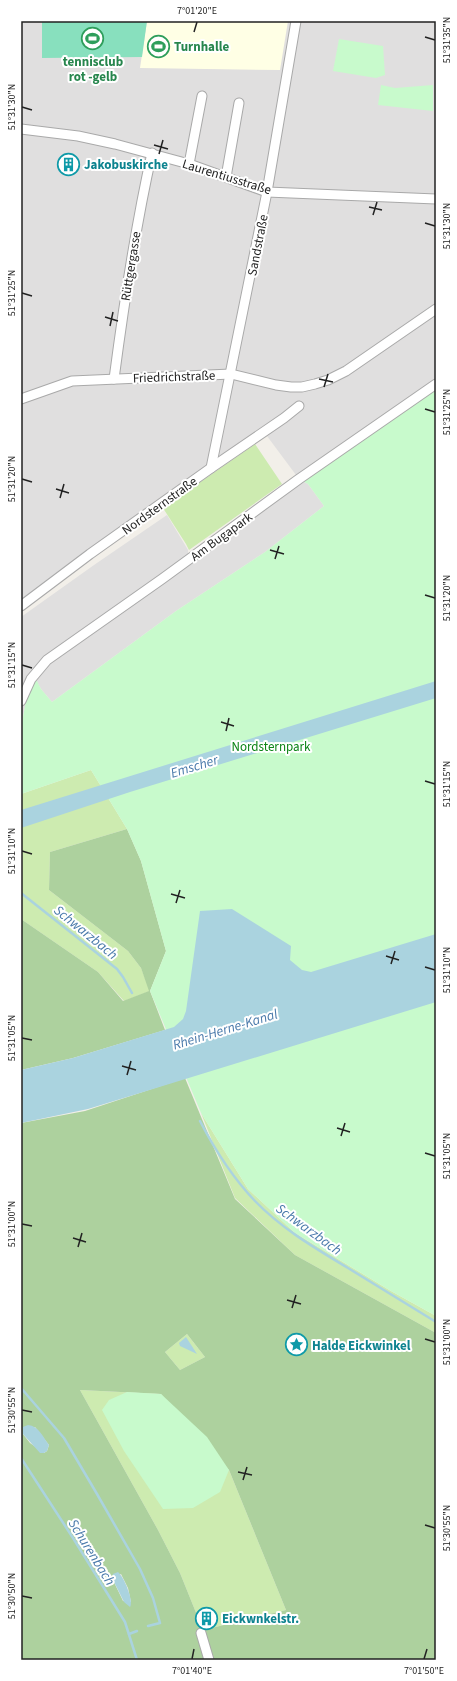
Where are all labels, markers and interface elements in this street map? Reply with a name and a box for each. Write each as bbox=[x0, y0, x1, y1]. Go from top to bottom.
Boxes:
text: 7°01'20"E bbox=[177, 4, 217, 18]
text: 51°31'35"N bbox=[440, 17, 454, 63]
sports icon: tennisclub rot -gelb bbox=[80, 26, 106, 52]
sports icon: Turnhalle bbox=[145, 33, 171, 59]
place label: Turnhalle bbox=[174, 38, 229, 56]
place label: tennisclub rot -gelb bbox=[63, 53, 123, 86]
text: 51°31'30"N bbox=[5, 84, 19, 130]
building icon: Jakobuskirche bbox=[56, 151, 82, 177]
street label: Laurentiusstraße bbox=[180, 155, 273, 199]
place label: Jakobuskirche bbox=[84, 156, 168, 174]
text: 51°31'30"N bbox=[440, 203, 454, 249]
street label: Sandstraße bbox=[243, 213, 273, 277]
street label: Rüttgergasse bbox=[117, 230, 145, 302]
text: 51°31'25"N bbox=[5, 270, 19, 316]
street label: Friedrichstraße bbox=[132, 367, 216, 387]
text: 51°31'25"N bbox=[440, 389, 454, 435]
text: 51°31'20"N bbox=[5, 456, 19, 502]
street label: Nordsternstraße bbox=[118, 472, 201, 539]
street label: Am Bugapark bbox=[187, 508, 257, 565]
text: 51°31'20"N bbox=[440, 575, 454, 621]
text: 51°31'15"N bbox=[5, 642, 19, 688]
park label: Nordsternpark bbox=[231, 738, 311, 756]
water label: Emscher bbox=[168, 750, 222, 784]
text: 51°31'15"N bbox=[440, 761, 454, 807]
text: 51°31'10"N bbox=[5, 828, 19, 874]
water label: Schwarzbach bbox=[49, 901, 121, 965]
text: 51°31'10"N bbox=[440, 947, 454, 993]
water label: Rhein-Herne-Kanal bbox=[170, 1004, 281, 1055]
text: 51°31'05"N bbox=[5, 1015, 19, 1061]
text: 51°31'05"N bbox=[440, 1133, 454, 1179]
water label: Schwarzbach bbox=[272, 1199, 345, 1260]
text: 51°31'00"N bbox=[5, 1201, 19, 1247]
text: 51°31'00"N bbox=[440, 1319, 454, 1365]
place icon: Halde Eickwinkel bbox=[283, 1332, 309, 1358]
place label: Halde Eickwinkel bbox=[312, 1337, 411, 1355]
text: 51°30'55"N bbox=[5, 1387, 19, 1433]
text: 51°30'55"N bbox=[440, 1505, 454, 1551]
water label: Schurenbach bbox=[63, 1515, 119, 1590]
text: 51°30'50"N bbox=[5, 1573, 19, 1619]
building icon: Eickwnkelstr. bbox=[193, 1605, 219, 1631]
place label: Eickwnkelstr. bbox=[222, 1610, 299, 1628]
text: 7°01'40"E bbox=[172, 1664, 212, 1678]
text: 7°01'50"E bbox=[404, 1664, 444, 1678]

